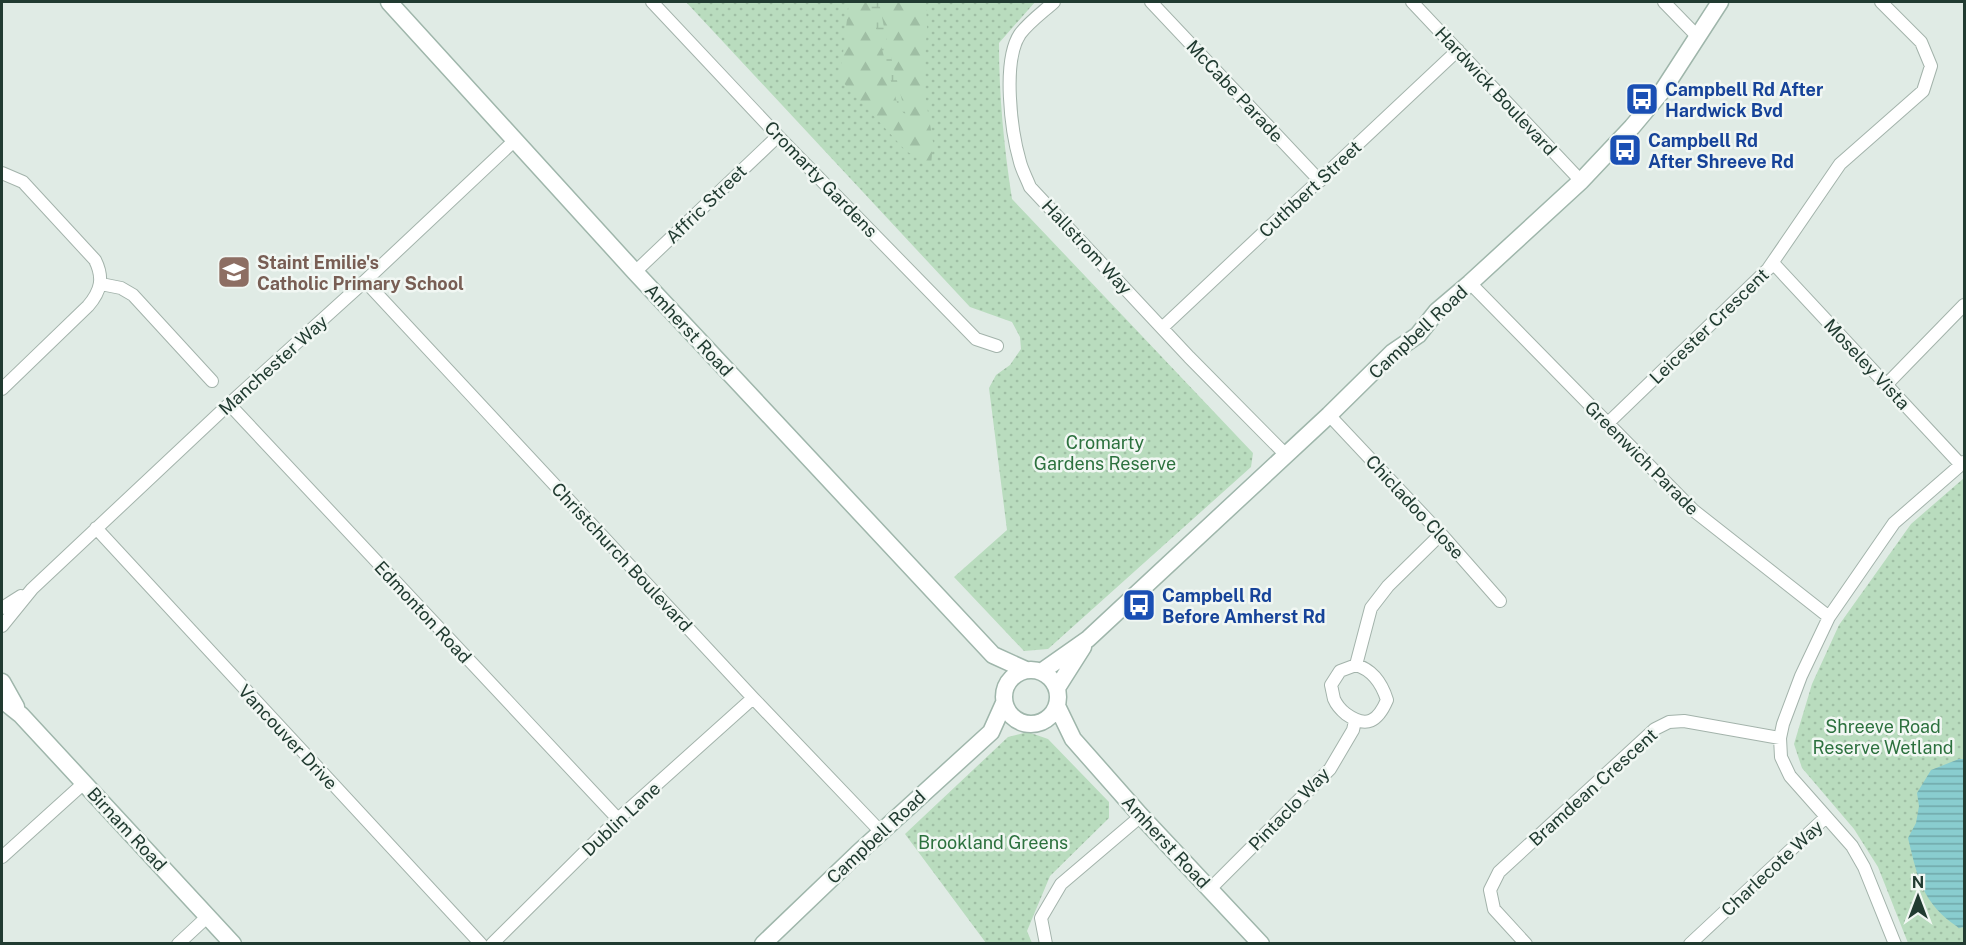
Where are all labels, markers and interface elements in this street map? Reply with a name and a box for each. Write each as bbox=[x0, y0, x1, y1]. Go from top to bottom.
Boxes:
street label: Hardwick Boulevard bbox=[1431, 22, 1561, 160]
street label: McCabe Parade bbox=[1182, 36, 1288, 146]
place label: Campbell Rd After Hardwick Bvd bbox=[1665, 79, 1824, 121]
bus stop icon: Campbell Rd After Hardwick Bvd bbox=[1624, 81, 1660, 117]
street label: Cromarty Gardens bbox=[760, 117, 882, 241]
place label: Campbell Rd After Shreeve Rd bbox=[1648, 130, 1794, 172]
bus stop icon: Campbell Rd After Shreeve Rd bbox=[1607, 132, 1643, 168]
street label: Cuthbert Street bbox=[1255, 136, 1365, 242]
street label: Affric Street bbox=[661, 160, 751, 248]
street label: Hallstrom Way bbox=[1038, 195, 1137, 299]
place label: Staint Emilie's Catholic Primary School bbox=[257, 252, 464, 294]
school or university icon: Staint Emilie's Catholic Primary School bbox=[216, 254, 252, 290]
street label: Leicester Crescent bbox=[1645, 264, 1773, 388]
street label: Amherst Road bbox=[641, 279, 737, 381]
street label: Campbell Road bbox=[1364, 281, 1472, 383]
street label: Manchester Way bbox=[214, 310, 332, 419]
street label: Moseley Vista bbox=[1820, 314, 1914, 414]
street label: Greenwich Parade bbox=[1581, 397, 1703, 519]
park label: Cromarty Gardens Reserve bbox=[1034, 432, 1176, 474]
street label: Chicladoo Close bbox=[1361, 451, 1469, 563]
street label: Christchurch Boulevard bbox=[547, 478, 697, 636]
street label: Edmonton Road bbox=[370, 557, 476, 667]
place label: Campbell Rd Before Amherst Rd bbox=[1162, 585, 1326, 627]
bus stop icon: Campbell Rd Before Amherst Rd bbox=[1121, 587, 1157, 623]
street label: Vancouver Drive bbox=[234, 680, 342, 794]
park label: Shreeve Road Reserve Wetland bbox=[1812, 716, 1954, 758]
street label: Bramdean Crescent bbox=[1525, 724, 1661, 850]
street label: Pintaclo Way bbox=[1244, 763, 1334, 855]
street label: Dublin Lane bbox=[578, 778, 664, 860]
street label: Birnam Road bbox=[83, 783, 171, 875]
street label: Campbell Road bbox=[822, 786, 930, 888]
street label: Amherst Road bbox=[1118, 791, 1214, 893]
street label: Charlecote Way bbox=[1717, 815, 1827, 920]
park label: Brookland Greens bbox=[918, 832, 1068, 853]
north arrow bbox=[1888, 867, 1948, 927]
text: N bbox=[1912, 873, 1924, 892]

